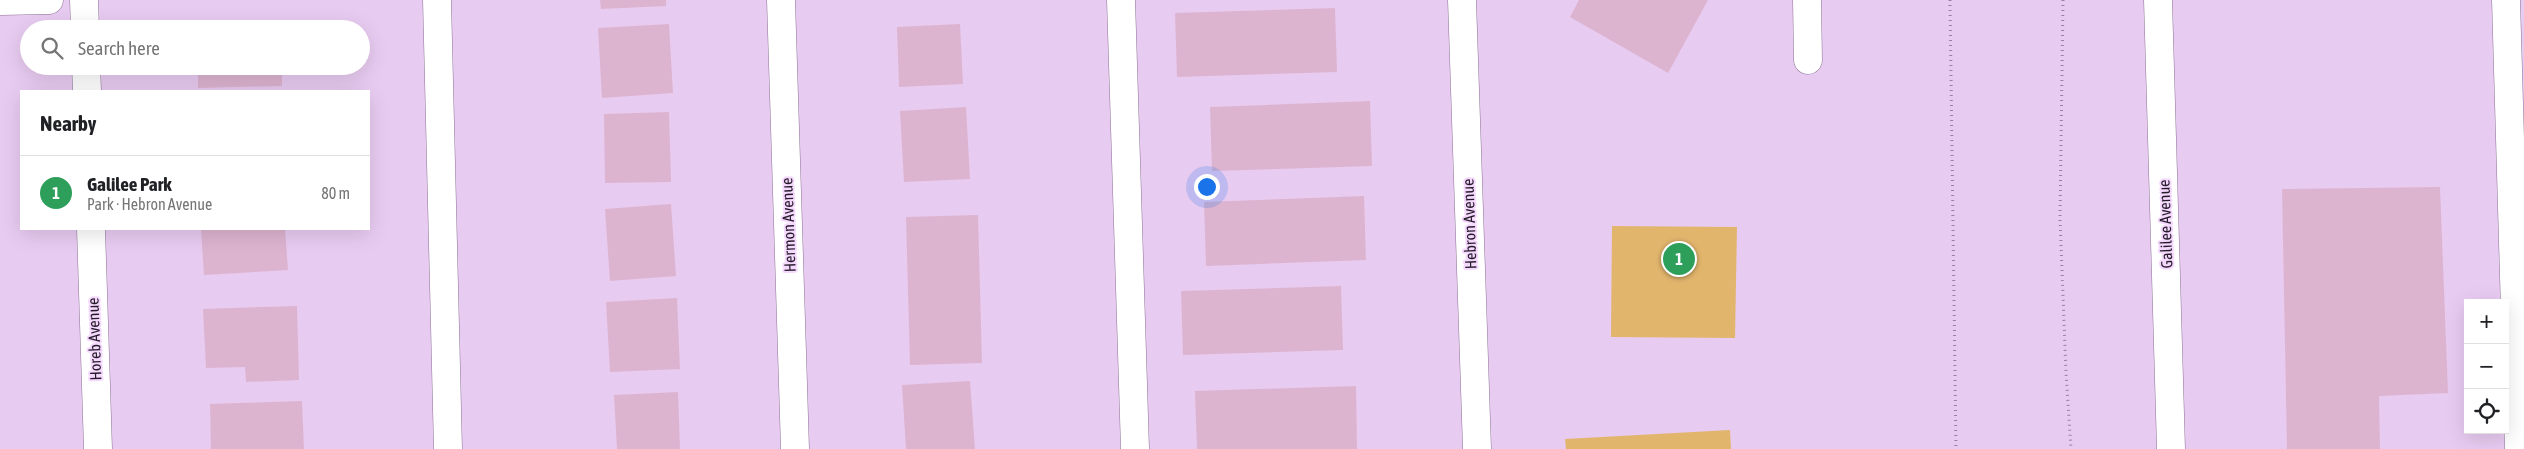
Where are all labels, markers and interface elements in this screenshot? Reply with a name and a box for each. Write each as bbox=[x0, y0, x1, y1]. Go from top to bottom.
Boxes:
search box bbox=[20, 20, 370, 75]
icon: search bbox=[38, 34, 66, 62]
text: Search here bbox=[78, 37, 160, 59]
text: Nearby bbox=[40, 111, 96, 135]
text: Galilee Park bbox=[87, 173, 172, 195]
your location bbox=[1194, 174, 1220, 200]
street label: Hermon Avenue bbox=[777, 177, 799, 273]
street label: Hebron Avenue bbox=[1458, 178, 1480, 270]
street label: Galilee Avenue bbox=[2154, 179, 2176, 269]
text: 1 bbox=[52, 184, 60, 202]
text: 80 m bbox=[321, 184, 350, 202]
text: Park · Hebron Avenue bbox=[87, 195, 212, 213]
pin: 1 bbox=[1663, 240, 1695, 278]
street label: Horeb Avenue bbox=[84, 297, 104, 381]
map controls bbox=[2464, 299, 2509, 434]
button: + bbox=[2464, 299, 2509, 344]
button: − bbox=[2464, 344, 2509, 389]
button: locate bbox=[2464, 389, 2509, 434]

